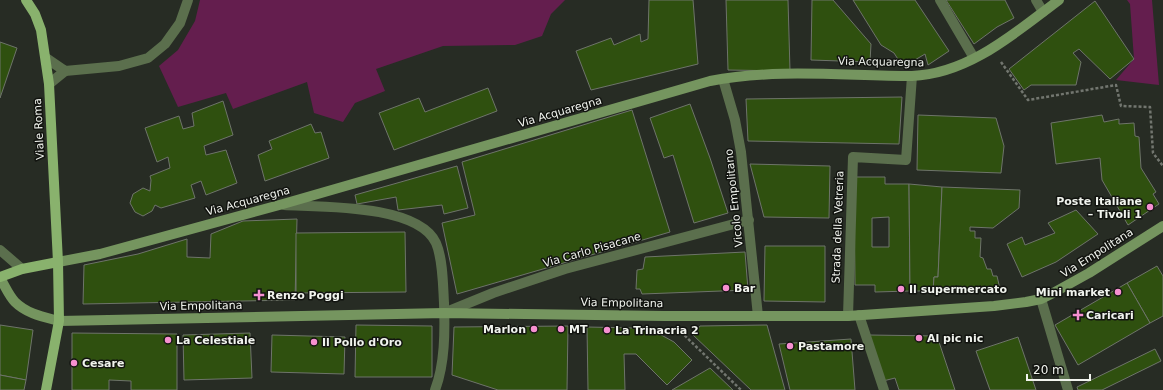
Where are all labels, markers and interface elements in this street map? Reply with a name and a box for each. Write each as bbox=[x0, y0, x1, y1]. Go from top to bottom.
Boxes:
street label: Via Acquaregna bbox=[838, 55, 924, 69]
street label: Via Acquaregna bbox=[517, 94, 603, 130]
street label: Viale Roma bbox=[31, 98, 47, 160]
street label: Vicolo Empolitano bbox=[722, 148, 746, 248]
street label: Strada della Vetreria bbox=[830, 170, 846, 284]
street label: Via Acquaregna bbox=[205, 184, 291, 218]
place label: Poste Italiane – Tivoli 1 bbox=[1056, 195, 1142, 221]
marker: Poste Italiane – Tivoli 1 bbox=[1145, 202, 1155, 212]
street label: Via Empolitana bbox=[1058, 226, 1136, 280]
street label: Via Carlo Pisacane bbox=[542, 230, 643, 270]
place label: Bar bbox=[734, 282, 756, 295]
marker: Bar bbox=[721, 283, 731, 293]
place label: Il supermercato bbox=[909, 283, 1007, 296]
marker: Il supermercato bbox=[896, 284, 906, 294]
place label: Mini market bbox=[1036, 286, 1110, 299]
marker: Mini market bbox=[1113, 287, 1123, 297]
place label: Renzo Poggi bbox=[267, 289, 344, 302]
marker: Renzo Poggi bbox=[254, 290, 264, 300]
street label: Via Empolitana bbox=[580, 296, 664, 310]
street label: Via Empolitana bbox=[159, 299, 243, 313]
place label: Caricari bbox=[1086, 309, 1134, 322]
marker: Caricari bbox=[1073, 310, 1083, 320]
place label: Marlon bbox=[483, 323, 526, 336]
place label: MT bbox=[569, 323, 588, 336]
marker: Marlon bbox=[529, 324, 539, 334]
marker: MT bbox=[556, 324, 566, 334]
place label: La Trinacria 2 bbox=[615, 324, 699, 337]
marker: La Trinacria 2 bbox=[602, 325, 612, 335]
place label: Al pic nic bbox=[927, 332, 983, 345]
marker: Al pic nic bbox=[914, 333, 924, 343]
place label: La Celestiale bbox=[176, 334, 255, 347]
marker: La Celestiale bbox=[163, 335, 173, 345]
place label: Il Pollo d'Oro bbox=[322, 336, 402, 349]
marker: Il Pollo d'Oro bbox=[309, 337, 319, 347]
place label: Pastamore bbox=[798, 340, 864, 353]
marker: Pastamore bbox=[785, 341, 795, 351]
scale bar bbox=[1027, 356, 1090, 382]
place label: Cesare bbox=[82, 357, 124, 370]
marker: Cesare bbox=[69, 358, 79, 368]
text: 20 m bbox=[1033, 363, 1064, 377]

